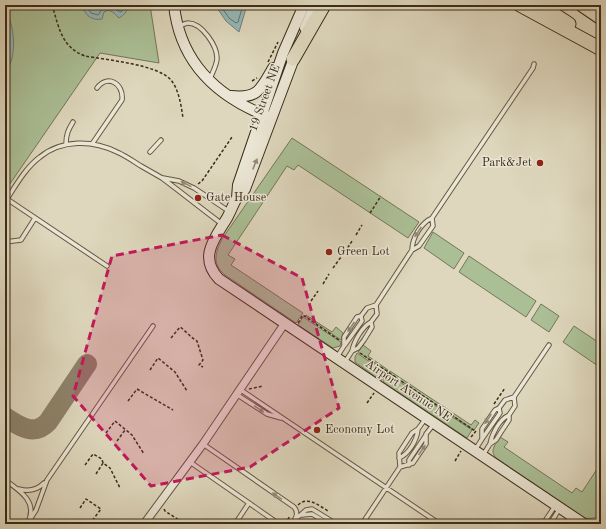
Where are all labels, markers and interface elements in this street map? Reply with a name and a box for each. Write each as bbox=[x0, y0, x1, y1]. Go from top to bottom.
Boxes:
street label: 19 Street NE bbox=[247, 63, 283, 133]
one-way arrow bbox=[253, 157, 259, 169]
place label: Park&Jet bbox=[482, 157, 532, 169]
marker: Park&Jet bbox=[535, 158, 545, 168]
one-way arrow bbox=[180, 181, 192, 187]
place label: Gate House bbox=[206, 192, 267, 204]
marker: Gate House bbox=[193, 193, 203, 203]
one-way arrow bbox=[414, 227, 422, 237]
place label: Green Lot bbox=[337, 246, 390, 258]
marker: Green Lot bbox=[324, 247, 334, 257]
one-way arrow bbox=[347, 322, 355, 332]
street label: Airport Avenue NE bbox=[363, 358, 453, 424]
one-way arrow bbox=[254, 405, 264, 413]
one-way arrow bbox=[484, 414, 492, 425]
place label: Economy Lot bbox=[325, 424, 394, 436]
marker: Economy Lot bbox=[312, 425, 322, 435]
one-way arrow bbox=[418, 445, 426, 455]
one-way arrow bbox=[272, 492, 282, 500]

